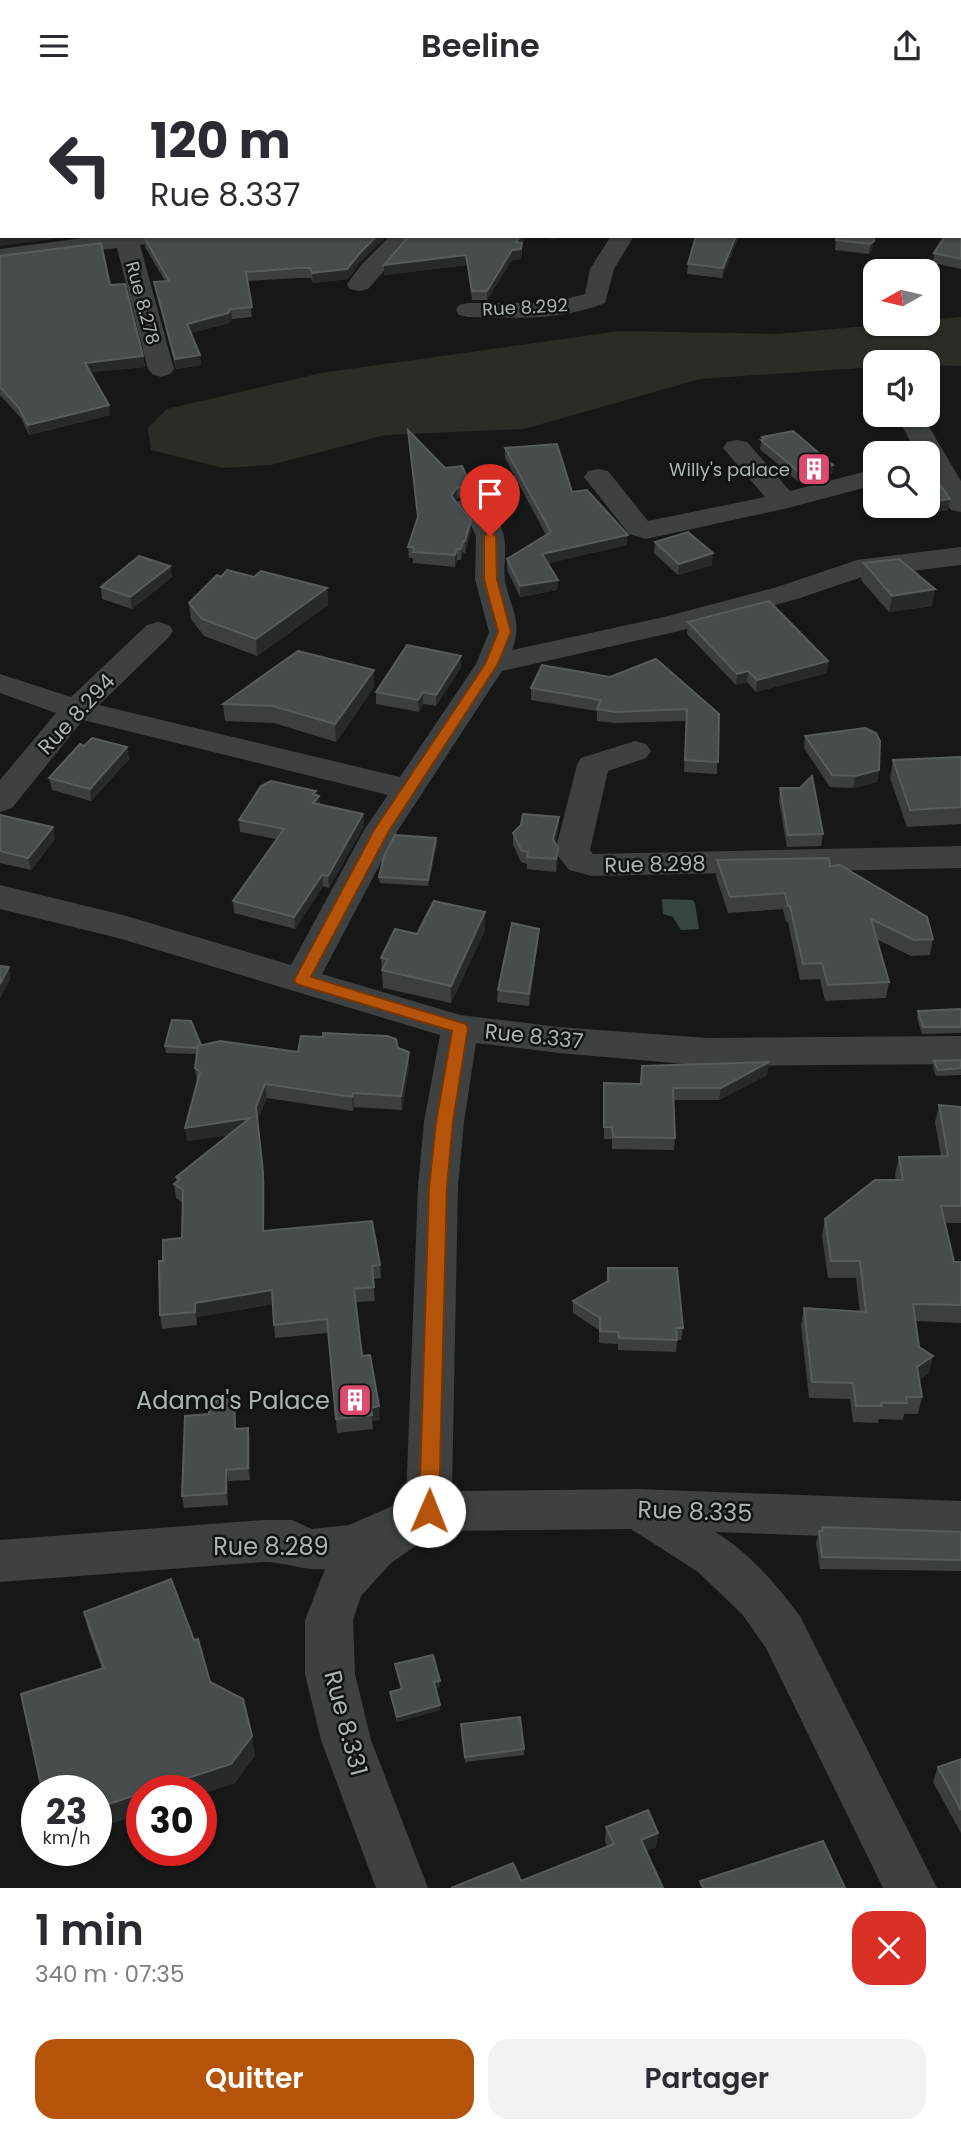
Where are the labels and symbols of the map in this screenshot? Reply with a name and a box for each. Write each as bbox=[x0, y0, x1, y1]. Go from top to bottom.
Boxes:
street label: Rue 8.278 bbox=[120, 259, 166, 347]
north arrow bbox=[863, 259, 940, 336]
street label: Rue 8.292 bbox=[482, 292, 568, 322]
building icon: Willy's palace bbox=[795, 450, 833, 488]
place label: Willy's palace bbox=[669, 457, 790, 482]
pin bbox=[460, 464, 520, 536]
street label: Rue 8.294 bbox=[31, 667, 121, 761]
street label: Rue 8.298 bbox=[604, 849, 706, 879]
street label: Rue 8.337 bbox=[483, 1016, 585, 1056]
building icon: Adama's Palace bbox=[336, 1381, 374, 1419]
place label: Adama's Palace bbox=[136, 1384, 330, 1417]
position arrow bbox=[392, 1474, 466, 1548]
street label: Rue 8.335 bbox=[637, 1493, 753, 1529]
street label: Rue 8.289 bbox=[213, 1530, 329, 1563]
street label: Rue 8.331 bbox=[316, 1667, 376, 1779]
speed limit sign: 30 bbox=[126, 1775, 217, 1866]

